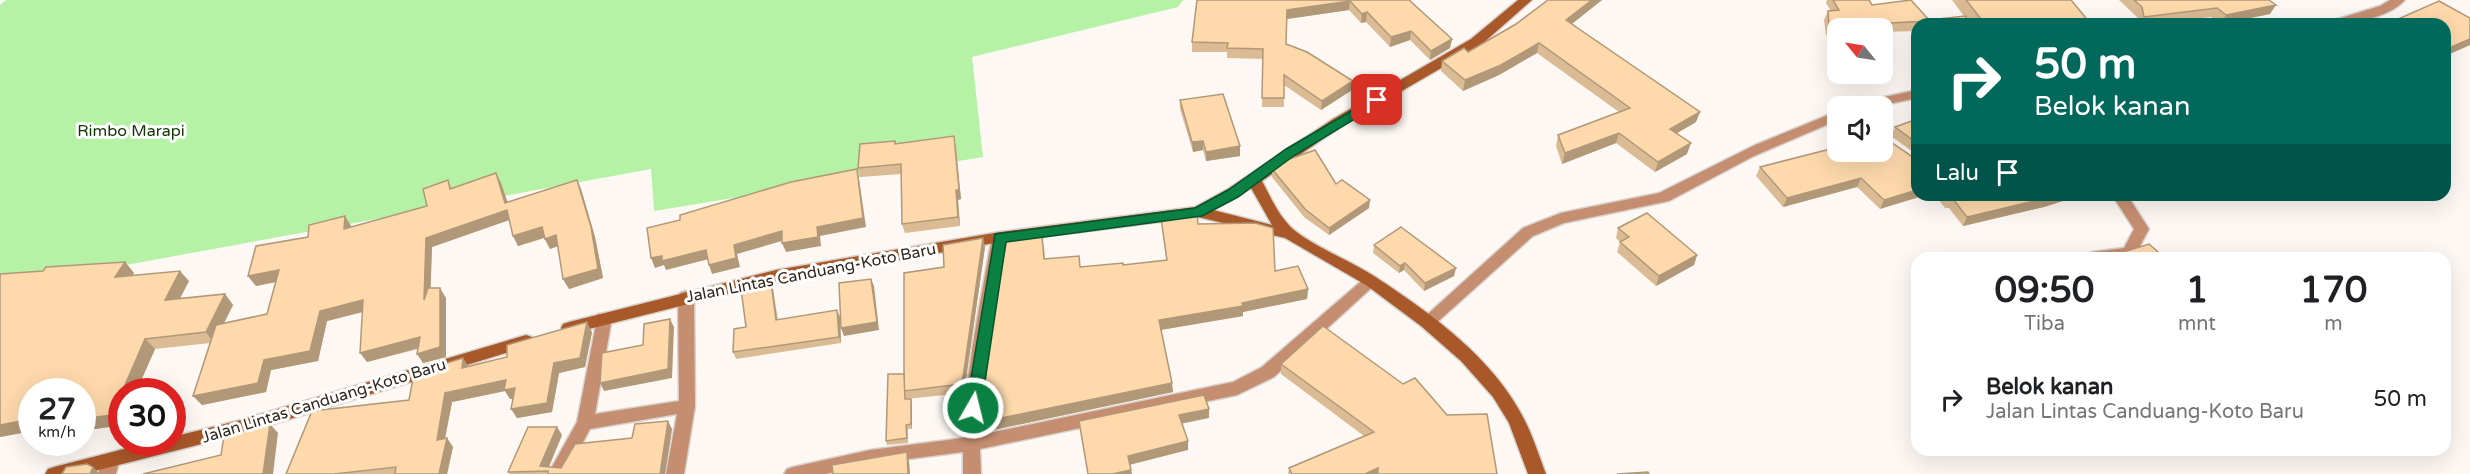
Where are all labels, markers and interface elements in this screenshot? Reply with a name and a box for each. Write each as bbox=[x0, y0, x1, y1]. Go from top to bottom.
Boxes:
north arrow bbox=[1827, 18, 1893, 84]
map controls bbox=[1827, 18, 1893, 162]
text: 50 m bbox=[2034, 39, 2136, 90]
icon: right bbox=[1935, 42, 2013, 120]
pin bbox=[1351, 74, 1402, 125]
icon: arrive bbox=[1360, 83, 1393, 116]
text: Belok kanan bbox=[2034, 90, 2190, 123]
button: sound bbox=[1827, 96, 1893, 162]
park label: Rimbo Marapi bbox=[77, 121, 185, 141]
icon: arrive bbox=[1991, 156, 2024, 189]
text: Lalu bbox=[1935, 160, 1979, 186]
street label: Jalan Lintas Canduang-Koto Baru bbox=[684, 239, 938, 307]
text: 09:50 bbox=[1995, 269, 2094, 312]
text: 1 bbox=[2186, 269, 2208, 312]
text: 170 bbox=[2300, 269, 2367, 312]
text: Tiba bbox=[2024, 312, 2065, 336]
text: mnt bbox=[2178, 312, 2216, 336]
text: m bbox=[2324, 312, 2343, 336]
street label: Jalan Lintas Canduang-Koto Baru bbox=[199, 354, 449, 448]
text: Belok kanan bbox=[1986, 374, 2113, 400]
position arrow bbox=[941, 376, 1005, 440]
speed limit sign: 30 bbox=[108, 378, 186, 456]
icon: right bbox=[1935, 383, 1968, 416]
text: 50 m bbox=[2373, 386, 2427, 412]
text: 27 bbox=[38, 391, 76, 428]
text: Jalan Lintas Canduang-Koto Baru bbox=[1986, 400, 2304, 424]
text: km/h bbox=[38, 423, 76, 441]

